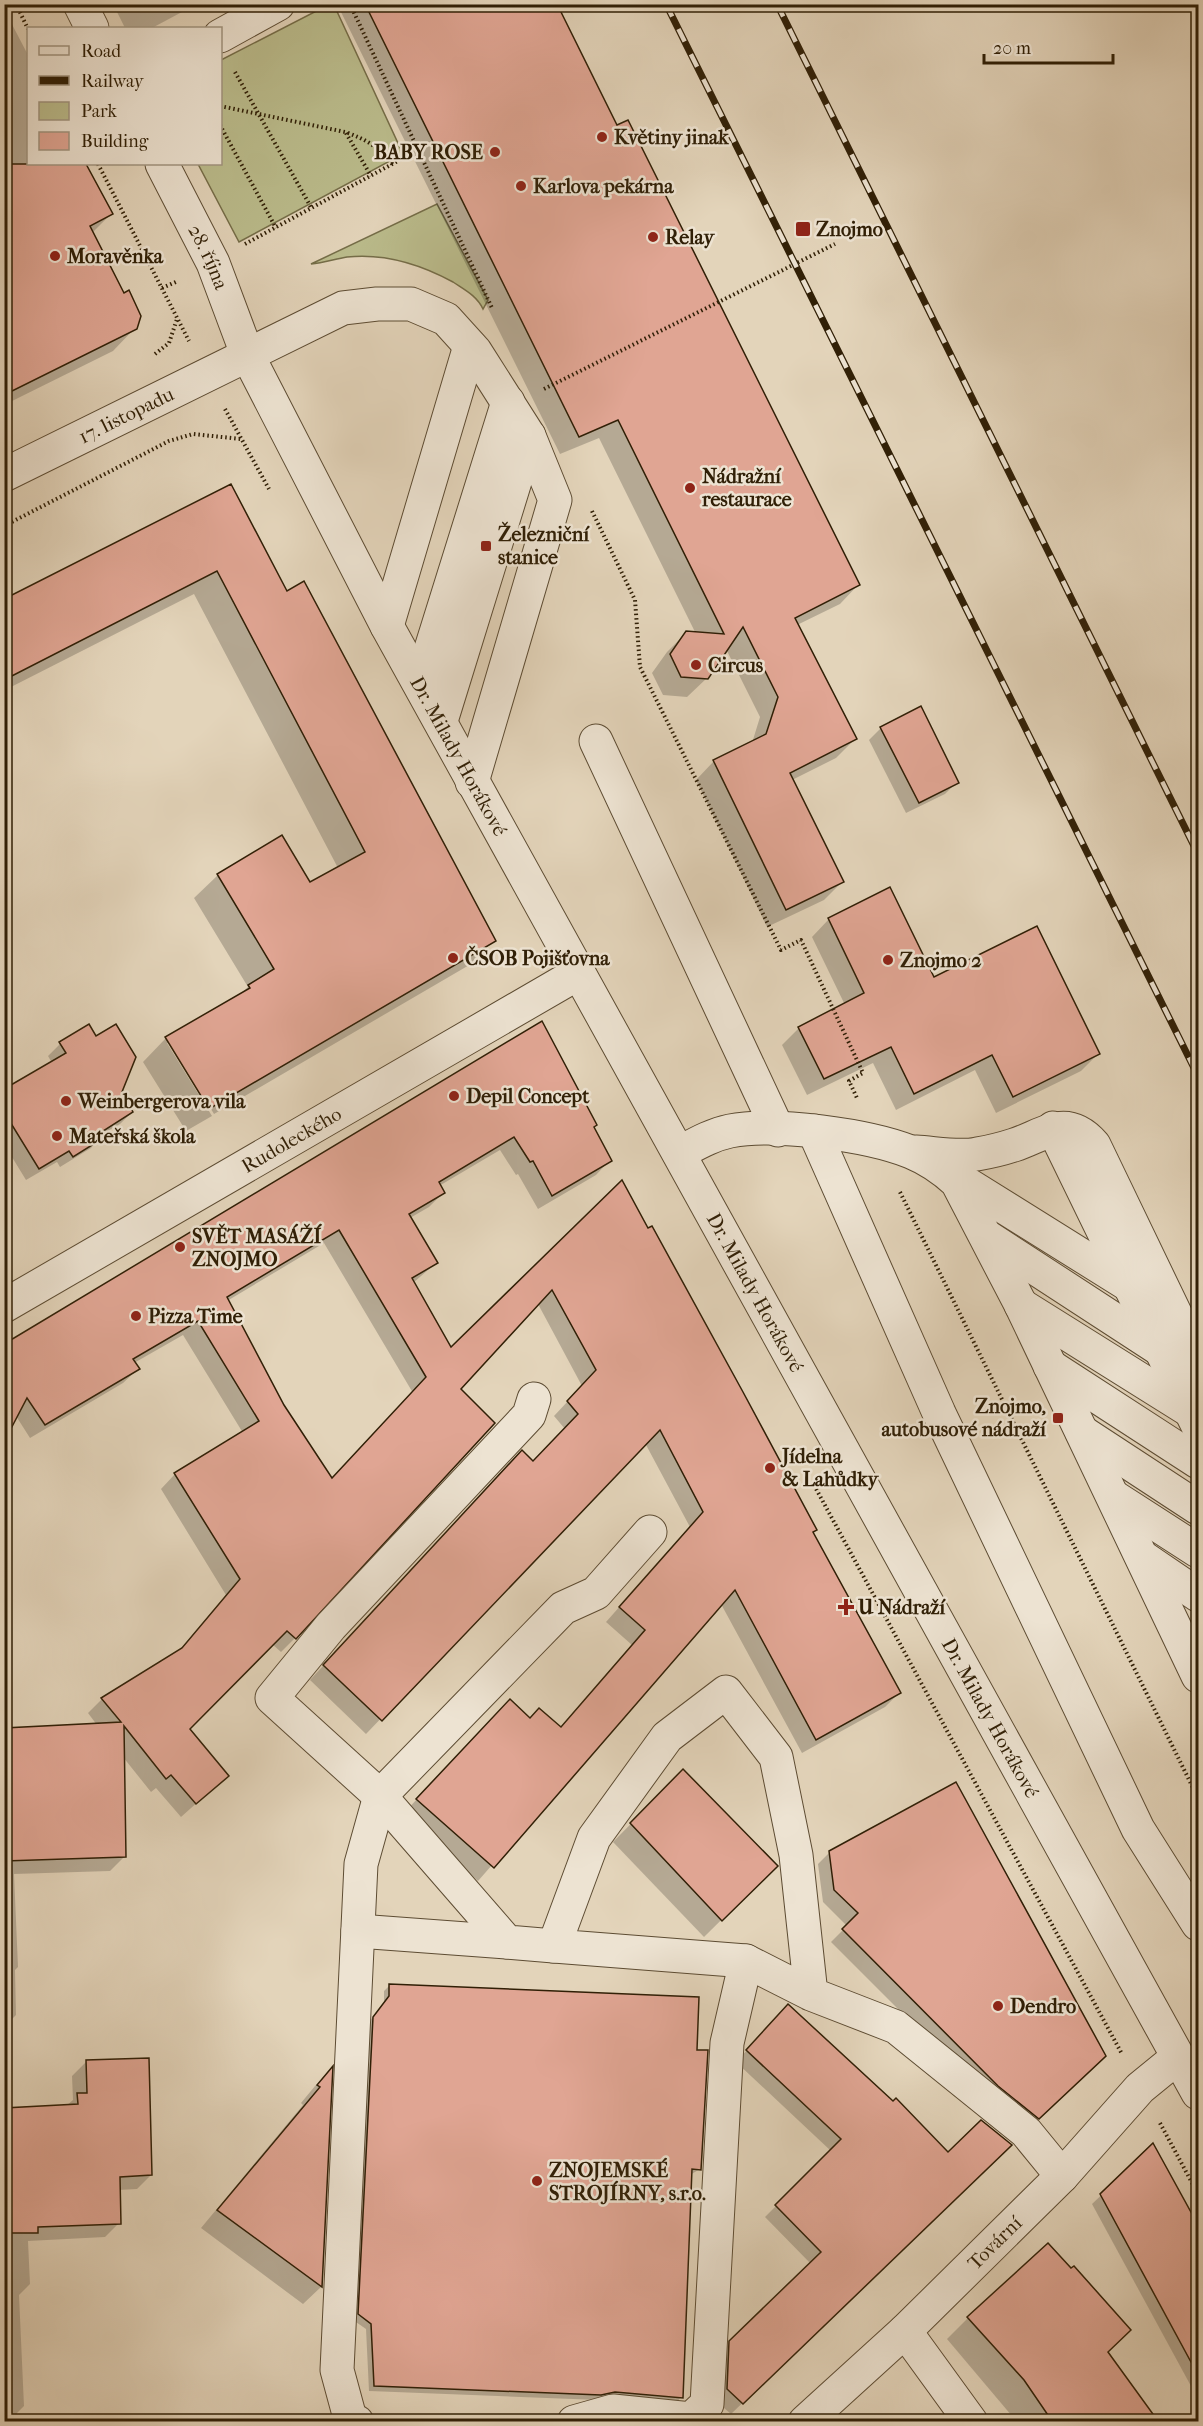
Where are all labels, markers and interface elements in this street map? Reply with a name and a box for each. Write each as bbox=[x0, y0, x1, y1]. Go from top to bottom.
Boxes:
legend bbox=[27, 27, 222, 165]
scale bar bbox=[984, 27, 1113, 65]
text: 20 m bbox=[993, 38, 1031, 59]
text: Road bbox=[81, 41, 121, 62]
text: Railway bbox=[81, 71, 145, 92]
text: Park bbox=[81, 101, 118, 122]
place label: Květiny jinak bbox=[614, 126, 729, 149]
marker: Květiny jinak bbox=[595, 130, 609, 144]
text: Building bbox=[81, 131, 149, 152]
place label: BABY ROSE bbox=[374, 141, 483, 164]
marker: BABY ROSE bbox=[488, 145, 502, 159]
place label: Karlova pekárna bbox=[533, 175, 674, 198]
marker: Karlova pekárna bbox=[514, 179, 528, 193]
place label: Znojmo bbox=[816, 218, 883, 241]
marker: Znojmo bbox=[794, 220, 812, 238]
street label: 28. října bbox=[184, 221, 234, 293]
place label: Relay bbox=[665, 226, 716, 249]
marker: Relay bbox=[646, 230, 660, 244]
place label: Moravěnka bbox=[66, 245, 164, 268]
marker: Moravěnka bbox=[48, 249, 62, 263]
street label: 17. listopadu bbox=[75, 382, 178, 448]
place label: Nádražní restaurace bbox=[701, 465, 792, 511]
marker: Nádražní restaurace bbox=[683, 481, 697, 495]
place label: Železniční stanice bbox=[498, 521, 590, 569]
marker: Železniční stanice bbox=[479, 539, 493, 553]
place label: Circus bbox=[708, 654, 764, 677]
marker: Circus bbox=[689, 658, 703, 672]
street label: Dr. Milady Horákové bbox=[406, 672, 512, 840]
place label: ČSOB Pojišťovna bbox=[465, 945, 610, 970]
place label: Znojmo 2 bbox=[900, 949, 981, 972]
marker: ČSOB Pojišťovna bbox=[446, 951, 460, 965]
marker: Znojmo 2 bbox=[881, 953, 895, 967]
place label: Depil Concept bbox=[466, 1085, 590, 1108]
marker: Depil Concept bbox=[447, 1089, 461, 1103]
place label: Weinbergerova vila bbox=[77, 1090, 246, 1113]
marker: Weinbergerova vila bbox=[59, 1094, 73, 1108]
street label: Rudoleckého bbox=[237, 1102, 345, 1177]
place label: Mateřská škola bbox=[68, 1125, 196, 1148]
marker: Mateřská škola bbox=[50, 1129, 64, 1143]
street label: Dr. Milady Horákové bbox=[702, 1209, 809, 1376]
place label: SVĚT MASÁŽÍ ZNOJMO bbox=[192, 1223, 322, 1271]
marker: SVĚT MASÁŽÍ ZNOJMO bbox=[173, 1240, 187, 1254]
place label: Pizza Time bbox=[148, 1305, 243, 1328]
marker: Pizza Time bbox=[129, 1309, 143, 1323]
place label: Znojmo, autobusové nádraží bbox=[882, 1395, 1047, 1441]
marker: Znojmo, autobusové nádraží bbox=[1051, 1411, 1065, 1425]
place label: Jídelna & Lahůdky bbox=[780, 1445, 879, 1491]
marker: Jídelna & Lahůdky bbox=[763, 1461, 777, 1475]
place label: U Nádraží bbox=[857, 1596, 946, 1619]
marker: U Nádraží bbox=[839, 1600, 853, 1614]
street label: Dr. Milady Horákové bbox=[937, 1634, 1044, 1802]
place label: Dendro bbox=[1010, 1995, 1076, 2018]
marker: Dendro bbox=[991, 1999, 1005, 2013]
place label: ZNOJEMSKÉ STROJÍRNY, s.r.o. bbox=[549, 2157, 706, 2205]
marker: ZNOJEMSKÉ STROJÍRNY, s.r.o. bbox=[530, 2174, 544, 2188]
street label: Tovární bbox=[963, 2210, 1027, 2274]

